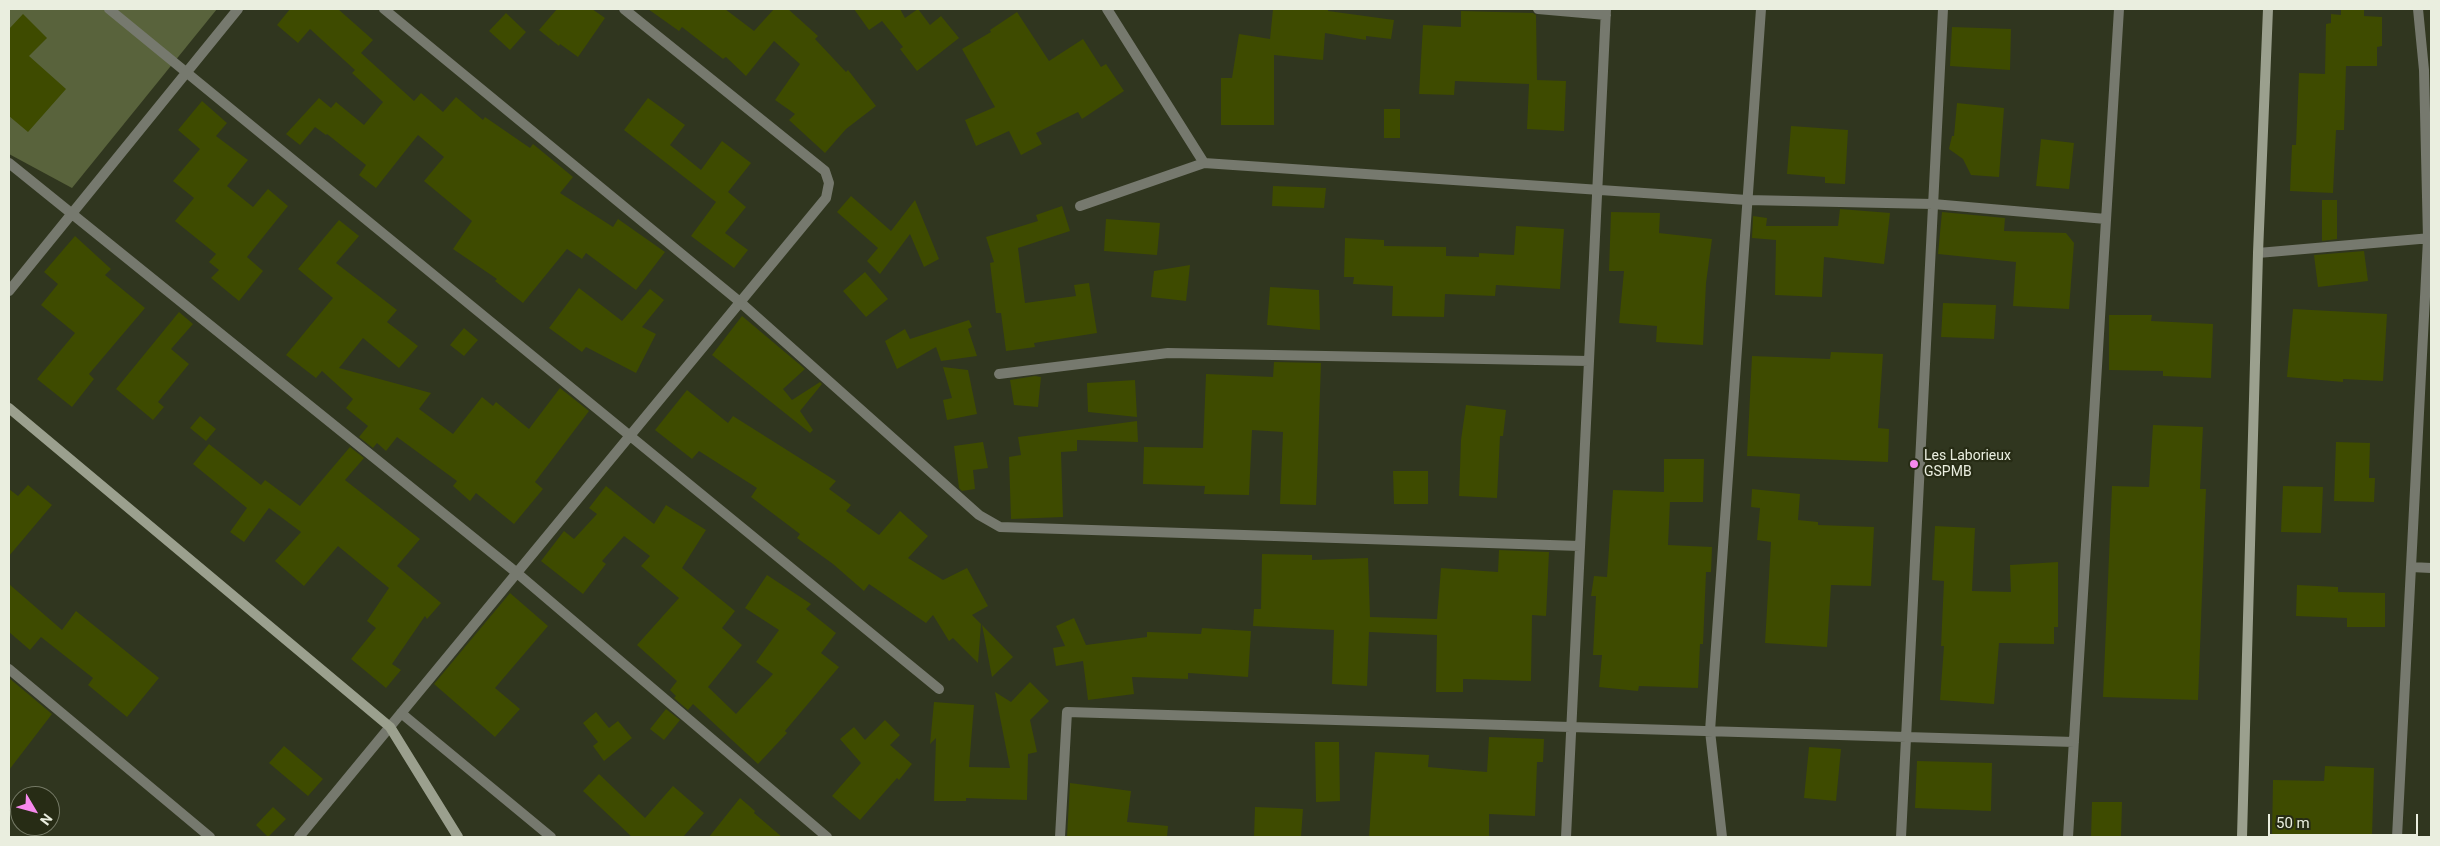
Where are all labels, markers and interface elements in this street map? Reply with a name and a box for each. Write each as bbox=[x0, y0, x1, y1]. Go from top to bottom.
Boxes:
place label: Les Laborieux GSPMB bbox=[1924, 448, 2011, 481]
marker: Les Laborieux GSPMB bbox=[1908, 458, 1920, 470]
north arrow bbox=[10, 786, 60, 836]
scale bar bbox=[2270, 804, 2420, 836]
text: N bbox=[37, 811, 56, 828]
text: 50 m bbox=[2276, 814, 2310, 832]

